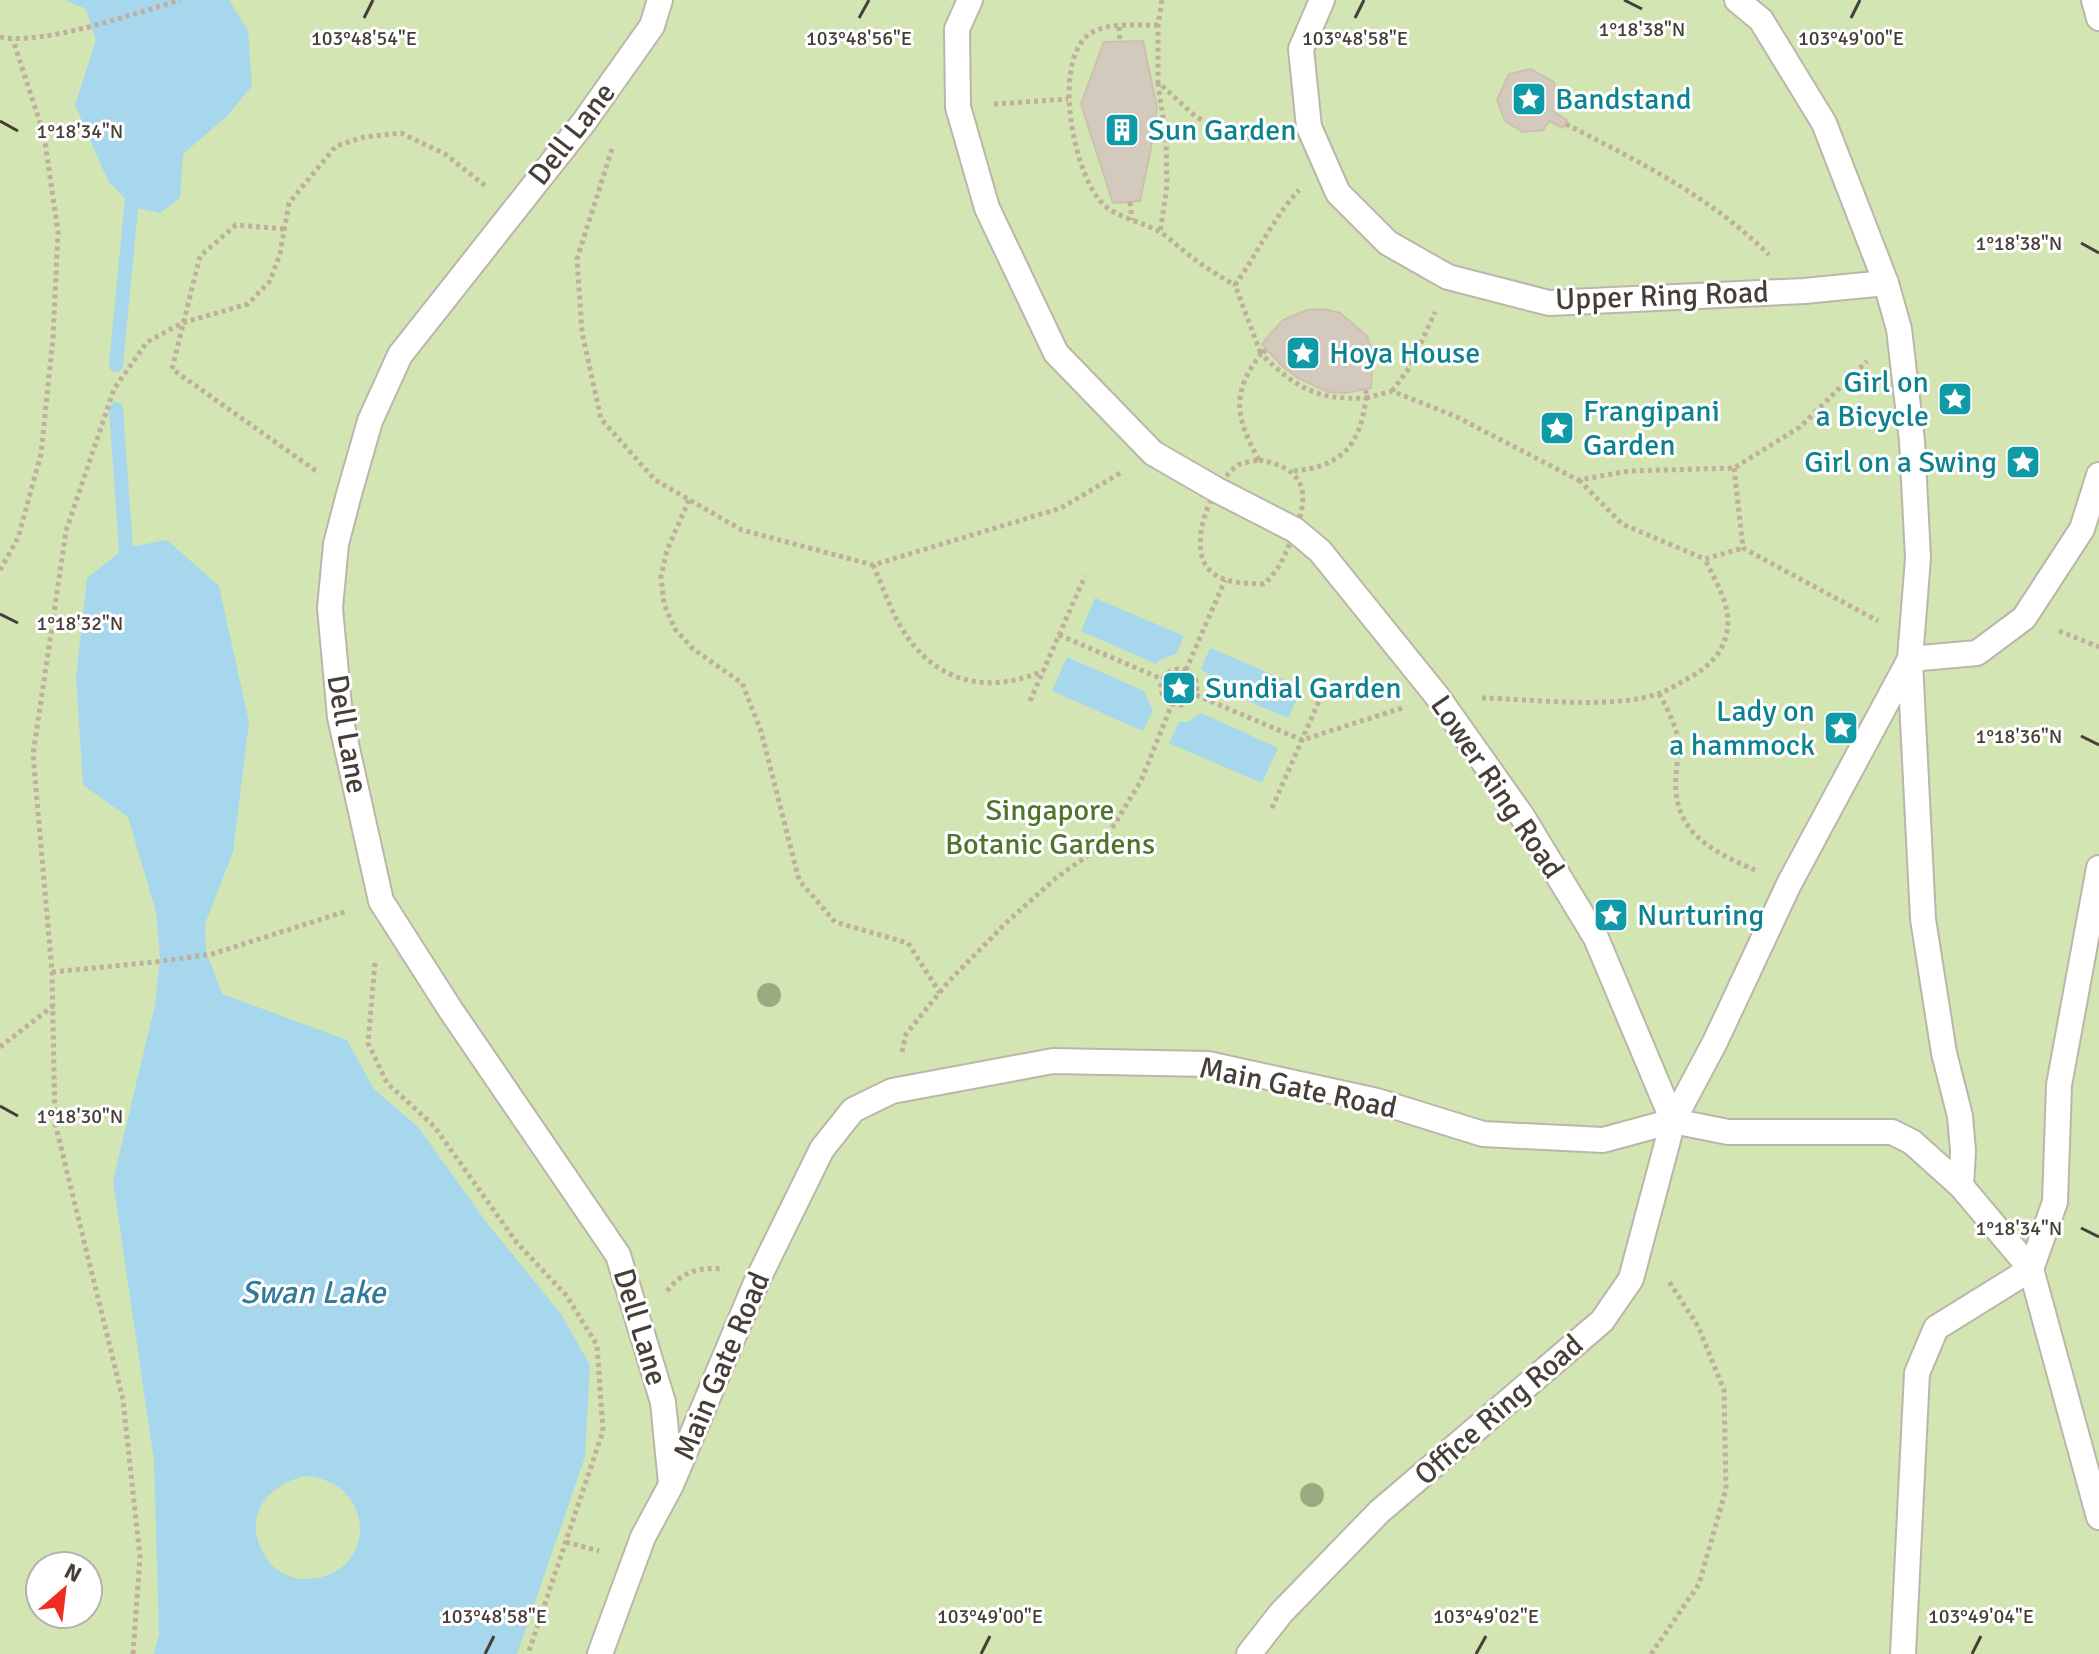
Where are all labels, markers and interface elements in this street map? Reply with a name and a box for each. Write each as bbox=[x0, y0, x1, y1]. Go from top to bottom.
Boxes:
text: 1°18'38"N bbox=[1599, 17, 1685, 42]
text: 103°48'54"E bbox=[311, 26, 417, 51]
text: 103°48'56"E bbox=[806, 26, 912, 51]
text: 103°48'58"E bbox=[1302, 26, 1408, 51]
text: 103°49'00"E bbox=[1798, 26, 1904, 51]
street label: Dell Lane bbox=[520, 75, 624, 193]
place icon: Bandstand bbox=[1510, 80, 1548, 118]
place label: Bandstand bbox=[1555, 81, 1692, 118]
building icon: Sun Garden bbox=[1103, 111, 1141, 149]
place label: Sun Garden bbox=[1148, 112, 1297, 149]
text: 1°18'34"N bbox=[37, 119, 123, 144]
text: 1°18'38"N bbox=[1976, 231, 2062, 256]
street label: Upper Ring Road bbox=[1555, 274, 1769, 318]
place icon: Hoya House bbox=[1284, 334, 1322, 372]
place label: Hoya House bbox=[1329, 335, 1480, 372]
place label: Girl on a Bicycle bbox=[1815, 364, 1929, 435]
place icon: Girl on a Bicycle bbox=[1936, 380, 1974, 418]
place label: Frangipani Garden bbox=[1583, 393, 1720, 464]
place icon: Frangipani Garden bbox=[1538, 409, 1576, 447]
place icon: Girl on a Swing bbox=[2004, 443, 2042, 481]
place label: Girl on a Swing bbox=[1804, 444, 1997, 481]
text: 1°18'32"N bbox=[37, 611, 123, 636]
place icon: Sundial Garden bbox=[1160, 669, 1198, 707]
place label: Sundial Garden bbox=[1205, 670, 1402, 707]
street label: Dell Lane bbox=[318, 672, 376, 796]
street label: Lower Ring Road bbox=[1422, 688, 1572, 886]
place label: Lady on a hammock bbox=[1669, 693, 1815, 764]
place icon: Lady on a hammock bbox=[1822, 709, 1860, 747]
text: 1°18'36"N bbox=[1976, 724, 2062, 749]
park label: Singapore Botanic Gardens bbox=[945, 792, 1155, 863]
place icon: Nurturing bbox=[1592, 896, 1630, 934]
place label: Nurturing bbox=[1637, 897, 1764, 934]
street label: Main Gate Road bbox=[1196, 1049, 1400, 1127]
text: 1°18'30"N bbox=[37, 1104, 123, 1129]
text: 1°18'34"N bbox=[1976, 1216, 2062, 1241]
street label: Dell Lane bbox=[605, 1264, 675, 1390]
street label: Main Gate Road bbox=[666, 1266, 778, 1466]
water label: Swan Lake bbox=[241, 1273, 387, 1312]
street label: Office Ring Road bbox=[1407, 1327, 1591, 1493]
north arrow bbox=[24, 1550, 104, 1630]
text: N bbox=[60, 1557, 86, 1588]
text: 103°48'58"E bbox=[441, 1604, 547, 1629]
text: 103°49'00"E bbox=[937, 1604, 1043, 1629]
text: 103°49'02"E bbox=[1433, 1604, 1539, 1629]
text: 103°49'04"E bbox=[1928, 1604, 2034, 1629]

